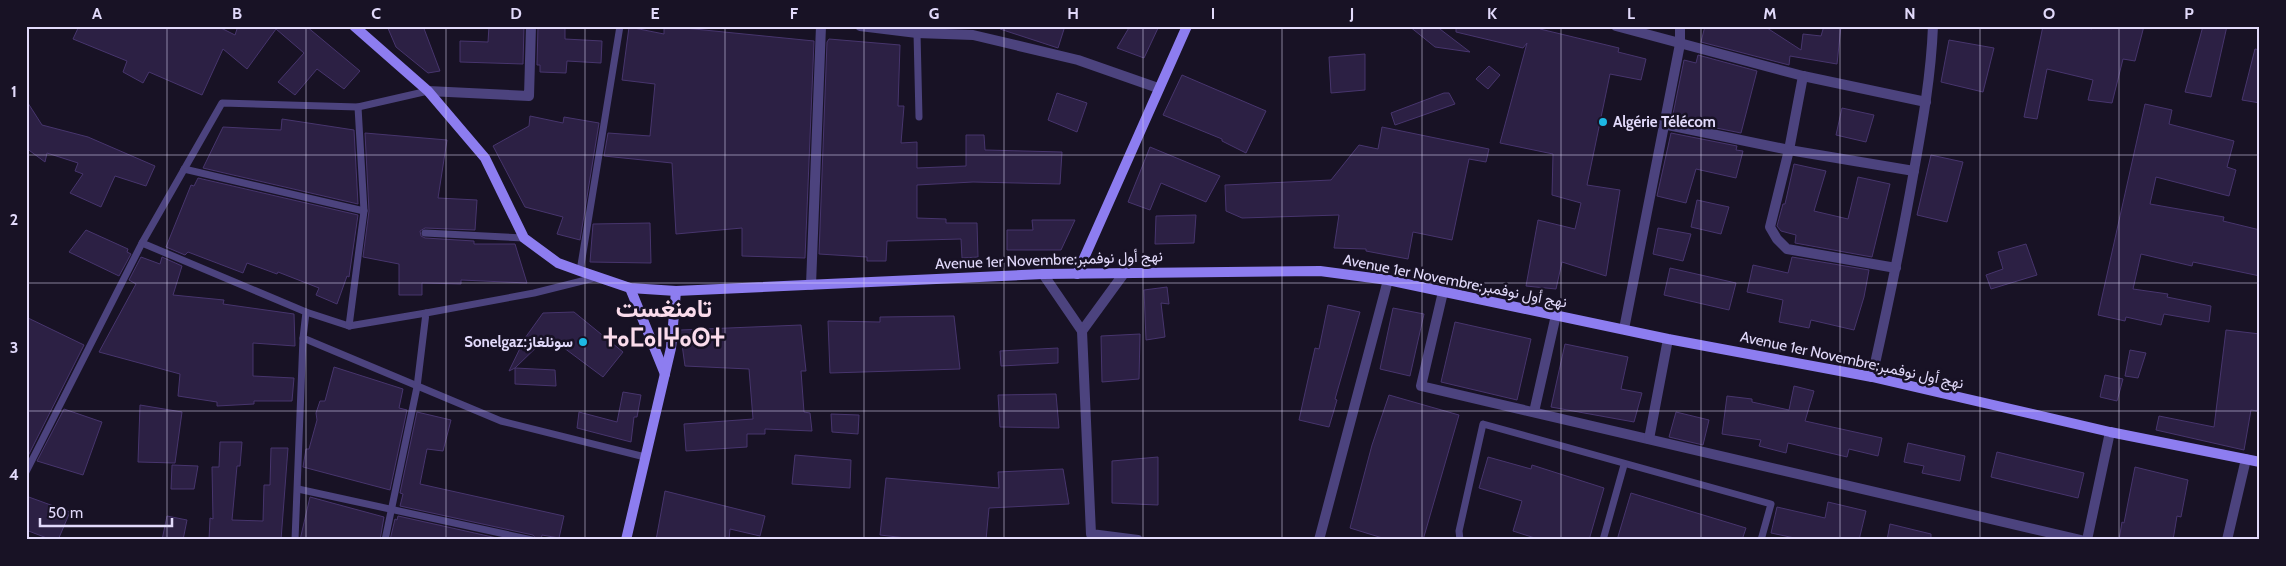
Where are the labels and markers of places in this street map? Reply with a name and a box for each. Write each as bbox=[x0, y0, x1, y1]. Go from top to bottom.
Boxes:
place label: Algérie Télécom bbox=[1613, 113, 1716, 131]
marker: Algérie Télécom bbox=[1597, 116, 1609, 128]
place label: Sonelgaz;سونلغاز bbox=[464, 333, 573, 351]
marker: Sonelgaz;سونلغاز bbox=[577, 336, 589, 348]

